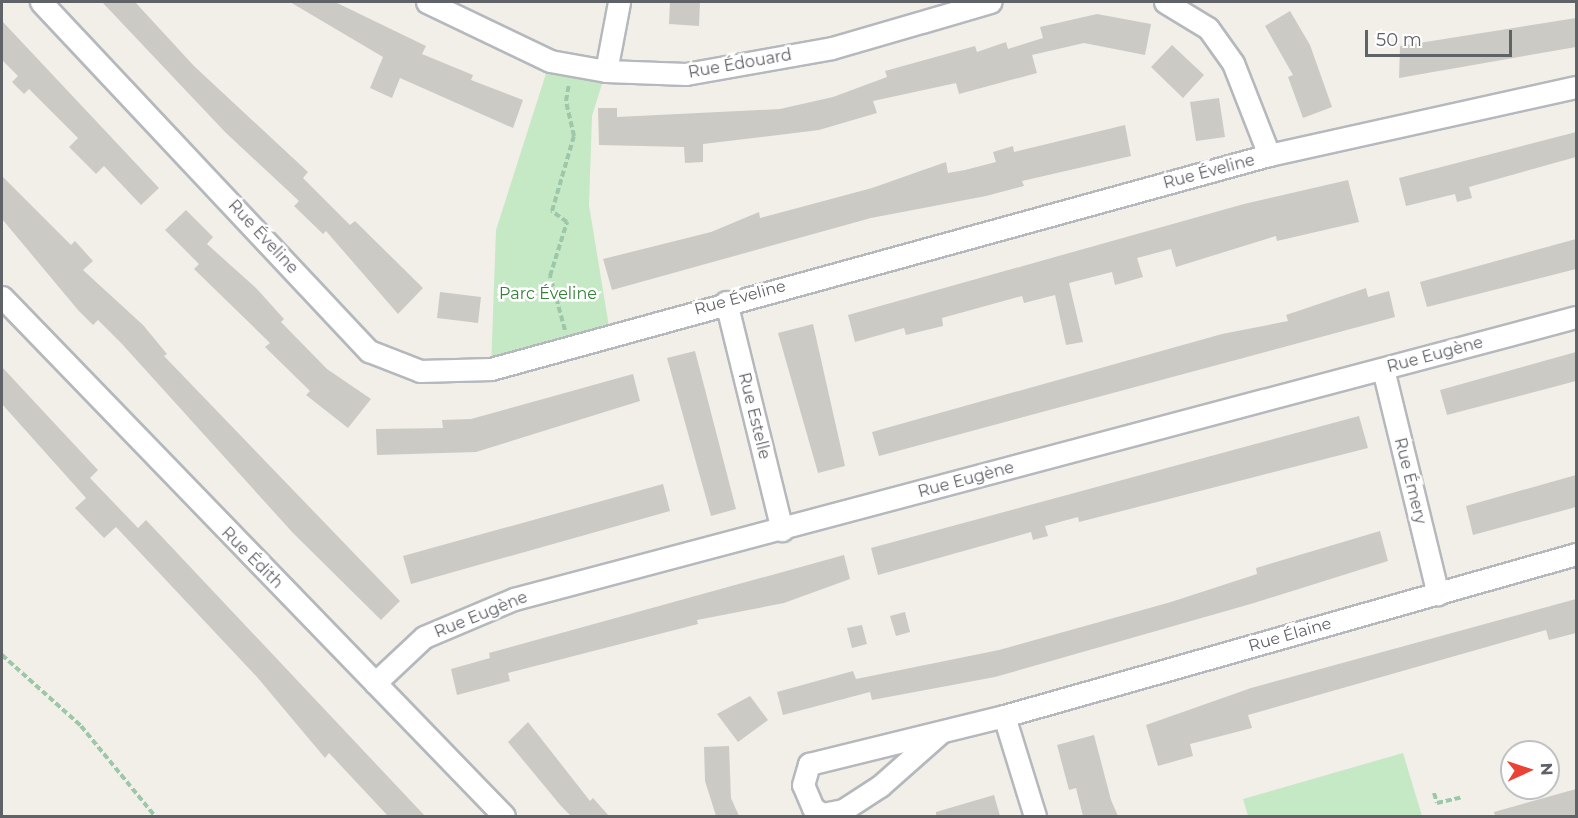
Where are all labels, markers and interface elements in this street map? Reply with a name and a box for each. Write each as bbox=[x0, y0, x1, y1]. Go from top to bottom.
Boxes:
scale bar bbox=[1368, 18, 1515, 56]
text: 50 m bbox=[1376, 29, 1422, 51]
street label: Rue Édouard bbox=[687, 45, 793, 83]
street label: Rue Éveline bbox=[1161, 151, 1257, 193]
street label: Rue Éveline bbox=[224, 196, 302, 278]
street label: Rue Éveline bbox=[692, 277, 788, 319]
park label: Parc Éveline bbox=[499, 284, 597, 304]
street label: Rue Eugène bbox=[1385, 333, 1485, 377]
street label: Rue Estelle bbox=[734, 371, 774, 461]
street label: Rue Émery bbox=[1390, 436, 1430, 526]
street label: Rue Eugène bbox=[916, 458, 1016, 502]
street label: Rue Édith bbox=[217, 523, 287, 593]
street label: Rue Eugène bbox=[432, 588, 530, 642]
street label: Rue Élaine bbox=[1246, 614, 1334, 656]
north arrow bbox=[1500, 740, 1560, 800]
text: N bbox=[1537, 762, 1556, 776]

